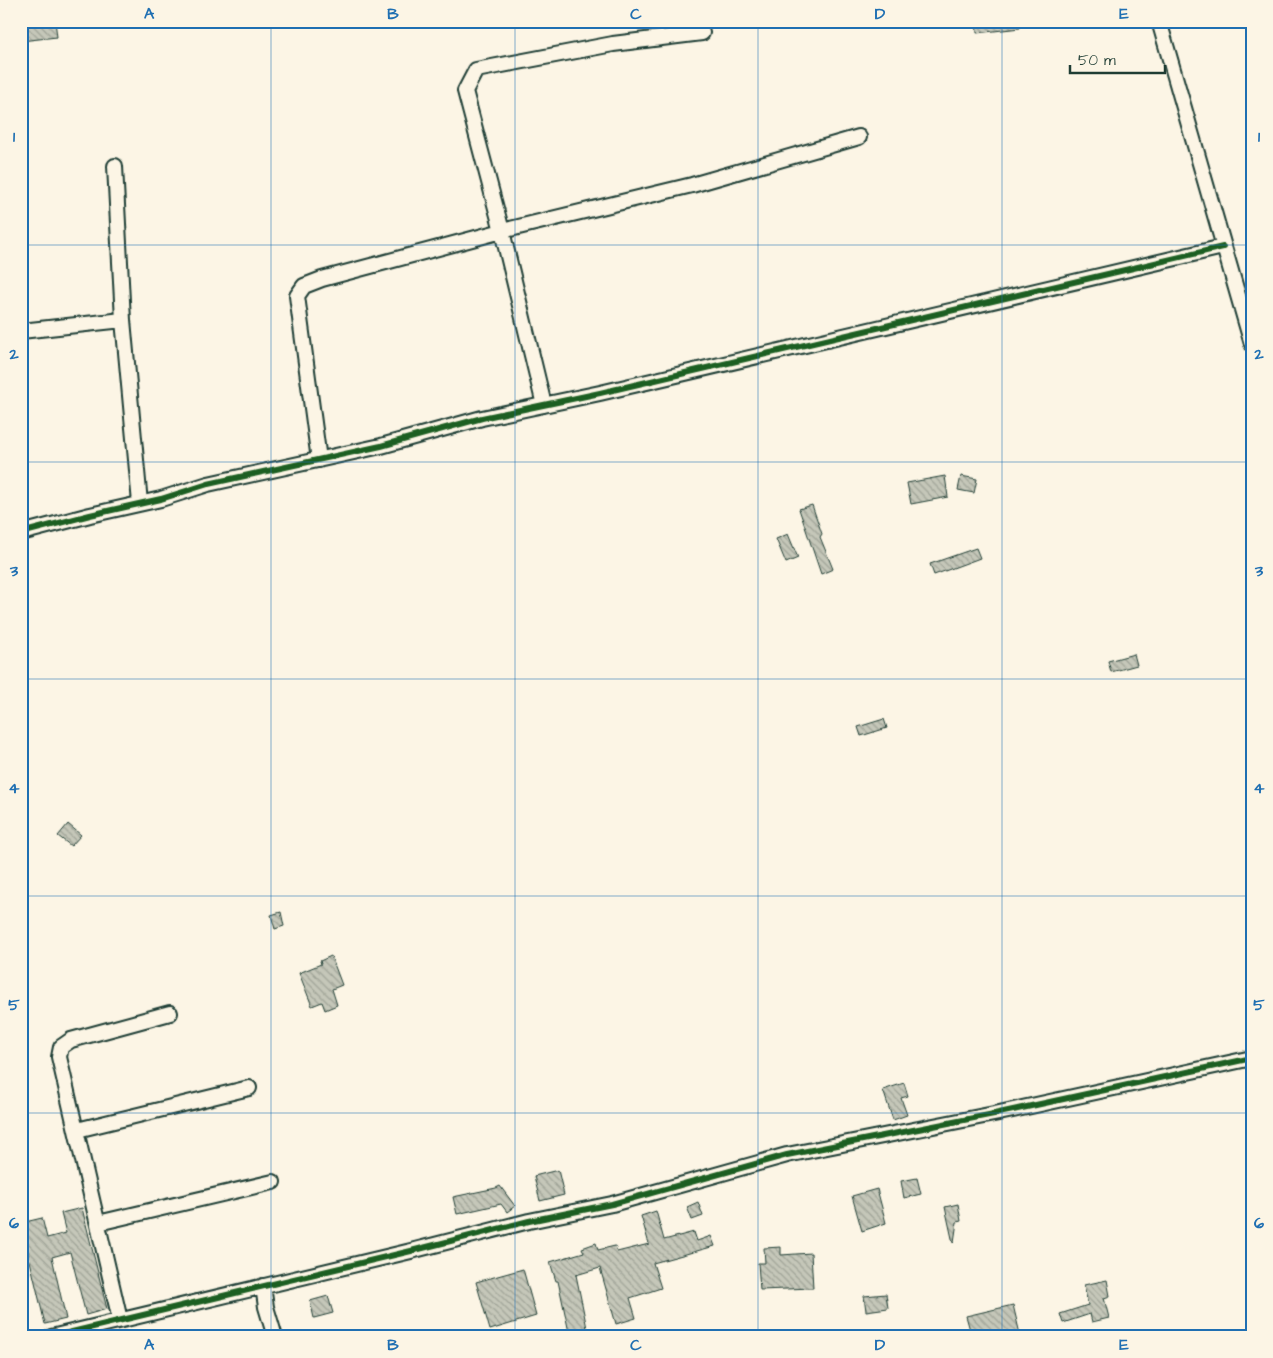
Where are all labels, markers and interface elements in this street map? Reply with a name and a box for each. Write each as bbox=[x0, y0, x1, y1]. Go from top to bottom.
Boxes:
text: A bbox=[144, 3, 155, 25]
text: B bbox=[387, 3, 399, 25]
text: C bbox=[630, 3, 642, 25]
text: D bbox=[875, 3, 886, 25]
text: E bbox=[1119, 3, 1129, 25]
scale bar bbox=[1070, 42, 1166, 74]
text: 50 m bbox=[1078, 50, 1116, 71]
text: 1 bbox=[13, 126, 16, 148]
text: 1 bbox=[1258, 126, 1261, 148]
text: 2 bbox=[8, 343, 19, 365]
text: 2 bbox=[1253, 343, 1264, 365]
text: 3 bbox=[9, 560, 19, 582]
text: 3 bbox=[1254, 560, 1264, 582]
text: 4 bbox=[9, 777, 20, 799]
text: 4 bbox=[1254, 777, 1265, 799]
text: 5 bbox=[8, 994, 20, 1016]
text: 5 bbox=[1253, 994, 1265, 1016]
text: 6 bbox=[9, 1212, 19, 1234]
text: 6 bbox=[1254, 1212, 1264, 1234]
text: A bbox=[144, 1334, 155, 1356]
text: B bbox=[387, 1334, 399, 1356]
text: C bbox=[630, 1334, 642, 1356]
text: D bbox=[875, 1334, 886, 1356]
text: E bbox=[1119, 1334, 1129, 1356]

